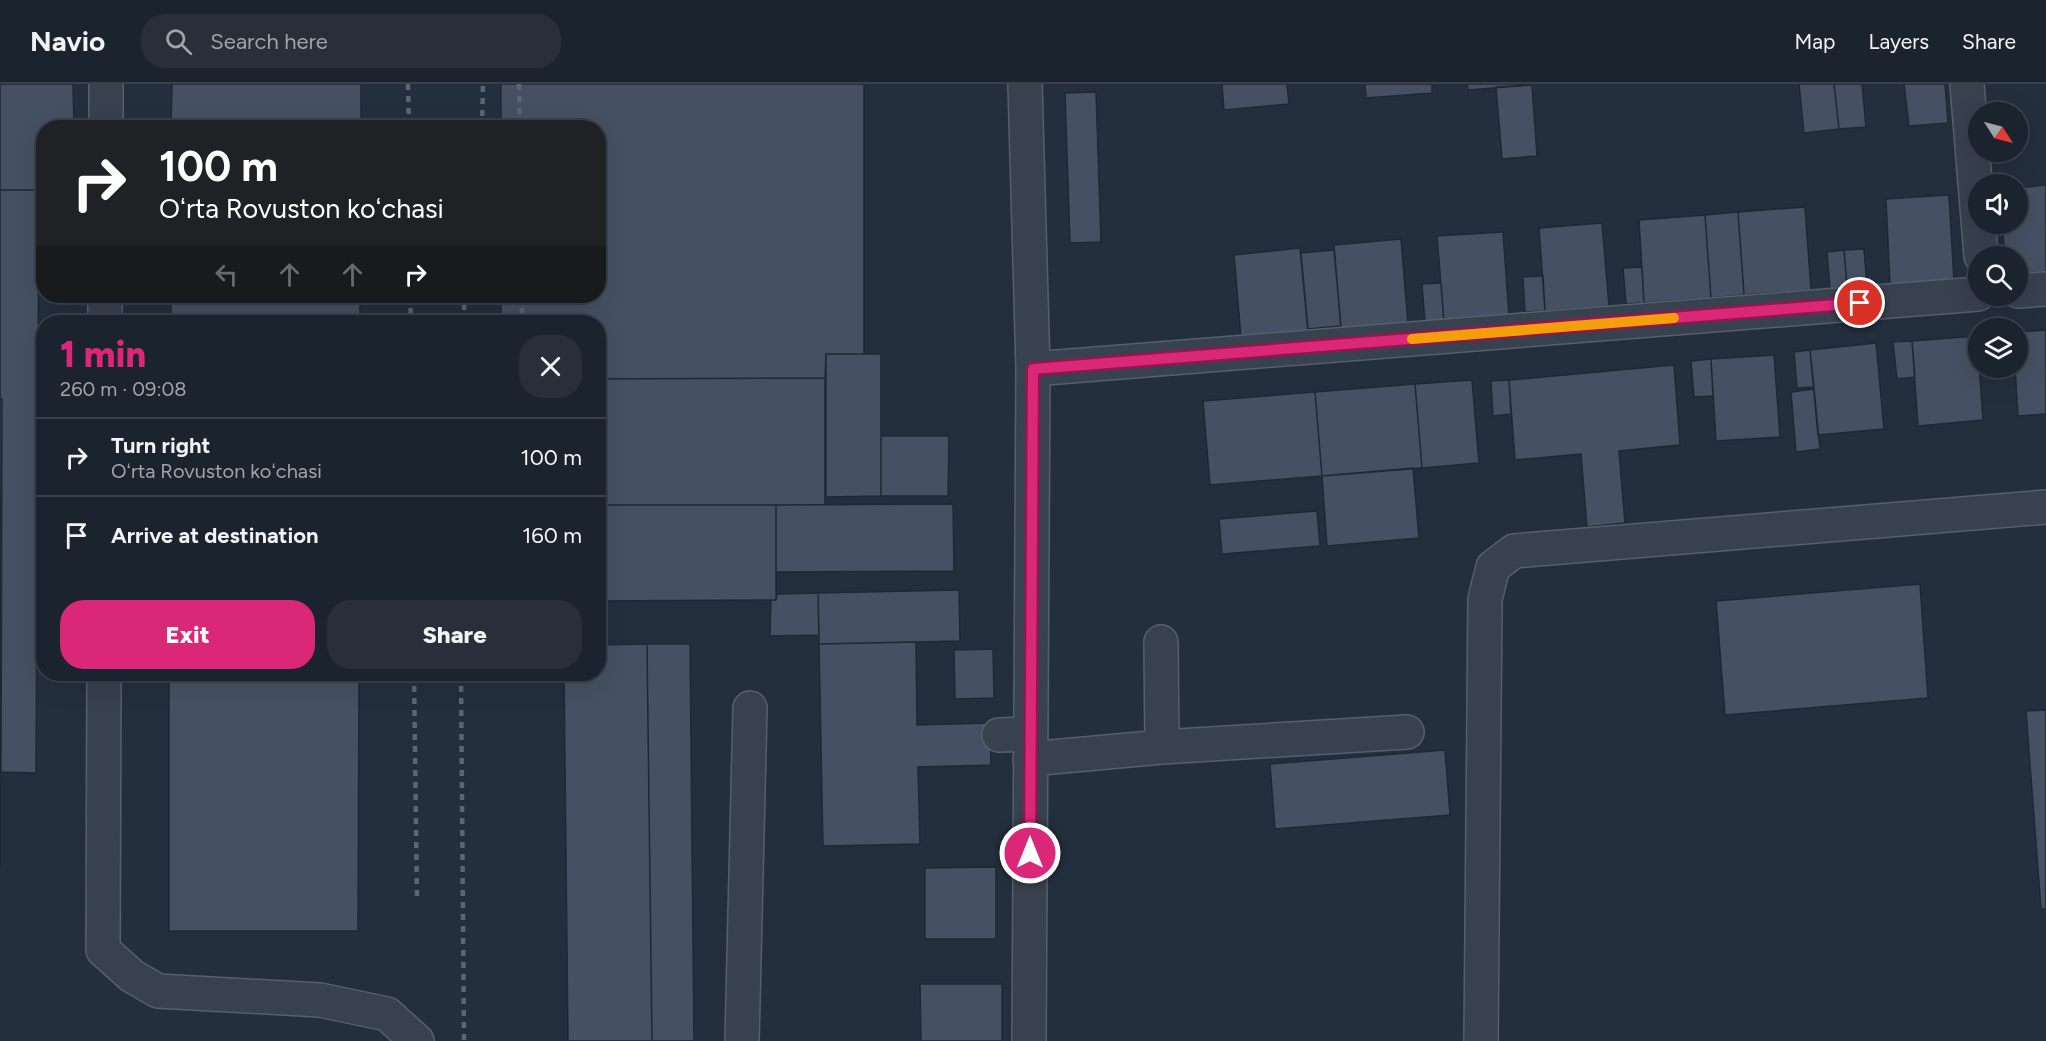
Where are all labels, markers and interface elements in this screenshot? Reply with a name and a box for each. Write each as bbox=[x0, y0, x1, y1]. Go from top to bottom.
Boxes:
search box bbox=[141, 14, 561, 68]
text: Navio bbox=[30, 24, 105, 58]
icon: search bbox=[162, 25, 195, 58]
text: Search here bbox=[210, 28, 328, 55]
text: Map bbox=[1795, 29, 1835, 54]
text: Layers bbox=[1868, 29, 1929, 54]
text: Share bbox=[1962, 29, 2016, 54]
north arrow bbox=[1968, 102, 2028, 162]
map controls bbox=[1968, 102, 2028, 378]
text: 100 m bbox=[159, 141, 278, 192]
icon: right bbox=[60, 144, 138, 222]
button: sound bbox=[1968, 174, 2028, 234]
text: Oʻrta Rovuston koʻchasi bbox=[159, 192, 444, 225]
button: search bbox=[1968, 246, 2028, 306]
icon: left bbox=[210, 258, 243, 291]
icon: ahead bbox=[273, 258, 306, 291]
icon: ahead bbox=[336, 258, 369, 291]
icon: right bbox=[399, 258, 432, 291]
pin bbox=[1834, 277, 1885, 328]
icon: arrive bbox=[1843, 286, 1876, 319]
button: layers bbox=[1968, 318, 2028, 378]
text: 1 min bbox=[60, 333, 146, 376]
button: close bbox=[519, 335, 582, 398]
text: 260 m · 09:08 bbox=[60, 377, 187, 401]
text: Turn right bbox=[111, 432, 210, 459]
icon: right bbox=[60, 441, 93, 474]
text: 100 m bbox=[521, 444, 582, 471]
text: Oʻrta Rovuston koʻchasi bbox=[111, 459, 322, 483]
icon: arrive bbox=[60, 519, 93, 552]
text: Arrive at destination bbox=[111, 522, 319, 549]
text: 160 m bbox=[522, 522, 582, 549]
button: Exit bbox=[60, 600, 315, 669]
button: Share bbox=[327, 600, 582, 669]
position arrow bbox=[998, 821, 1062, 885]

